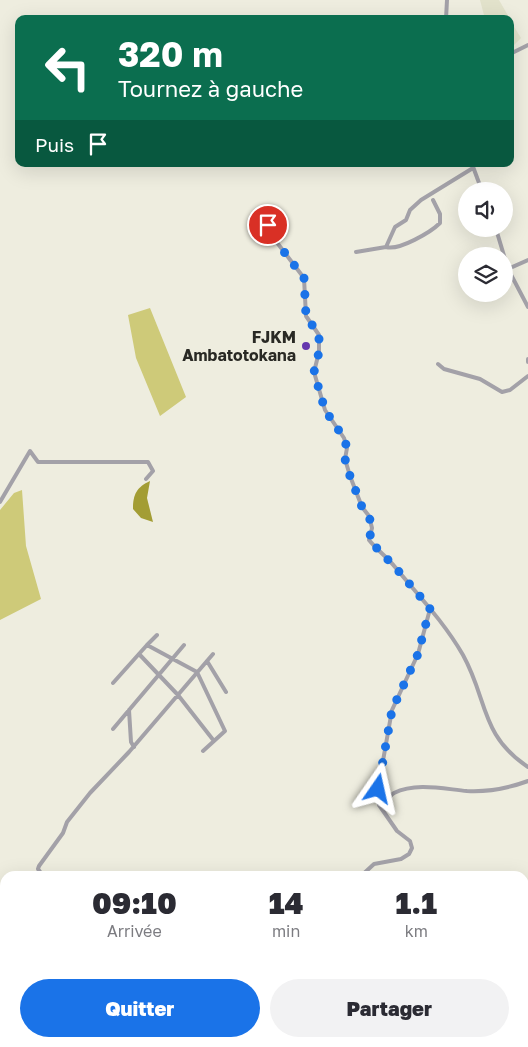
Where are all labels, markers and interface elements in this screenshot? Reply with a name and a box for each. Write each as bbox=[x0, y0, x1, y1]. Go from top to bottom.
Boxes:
text: 320 m bbox=[118, 33, 223, 75]
icon: left bbox=[35, 35, 100, 100]
text: Tournez à gauche bbox=[118, 75, 303, 102]
icon: arrive bbox=[84, 130, 112, 158]
text: Puis bbox=[35, 133, 74, 156]
map controls bbox=[458, 182, 513, 302]
button: sound bbox=[458, 182, 513, 237]
pin bbox=[247, 204, 289, 246]
icon: arrive bbox=[254, 211, 282, 239]
button: layers bbox=[458, 247, 513, 302]
place label: FJKM Ambatotokana bbox=[182, 327, 296, 365]
marker: FJKM Ambatotokana bbox=[300, 340, 312, 352]
position arrow bbox=[351, 762, 403, 814]
text: 09:10 bbox=[92, 885, 177, 921]
text: 14 bbox=[269, 885, 304, 921]
text: 1.1 bbox=[395, 885, 437, 921]
text: Arrivée bbox=[107, 921, 162, 941]
text: min bbox=[272, 921, 300, 941]
text: km bbox=[405, 921, 428, 941]
button: Quitter bbox=[20, 979, 260, 1037]
button: Partager bbox=[270, 979, 509, 1037]

